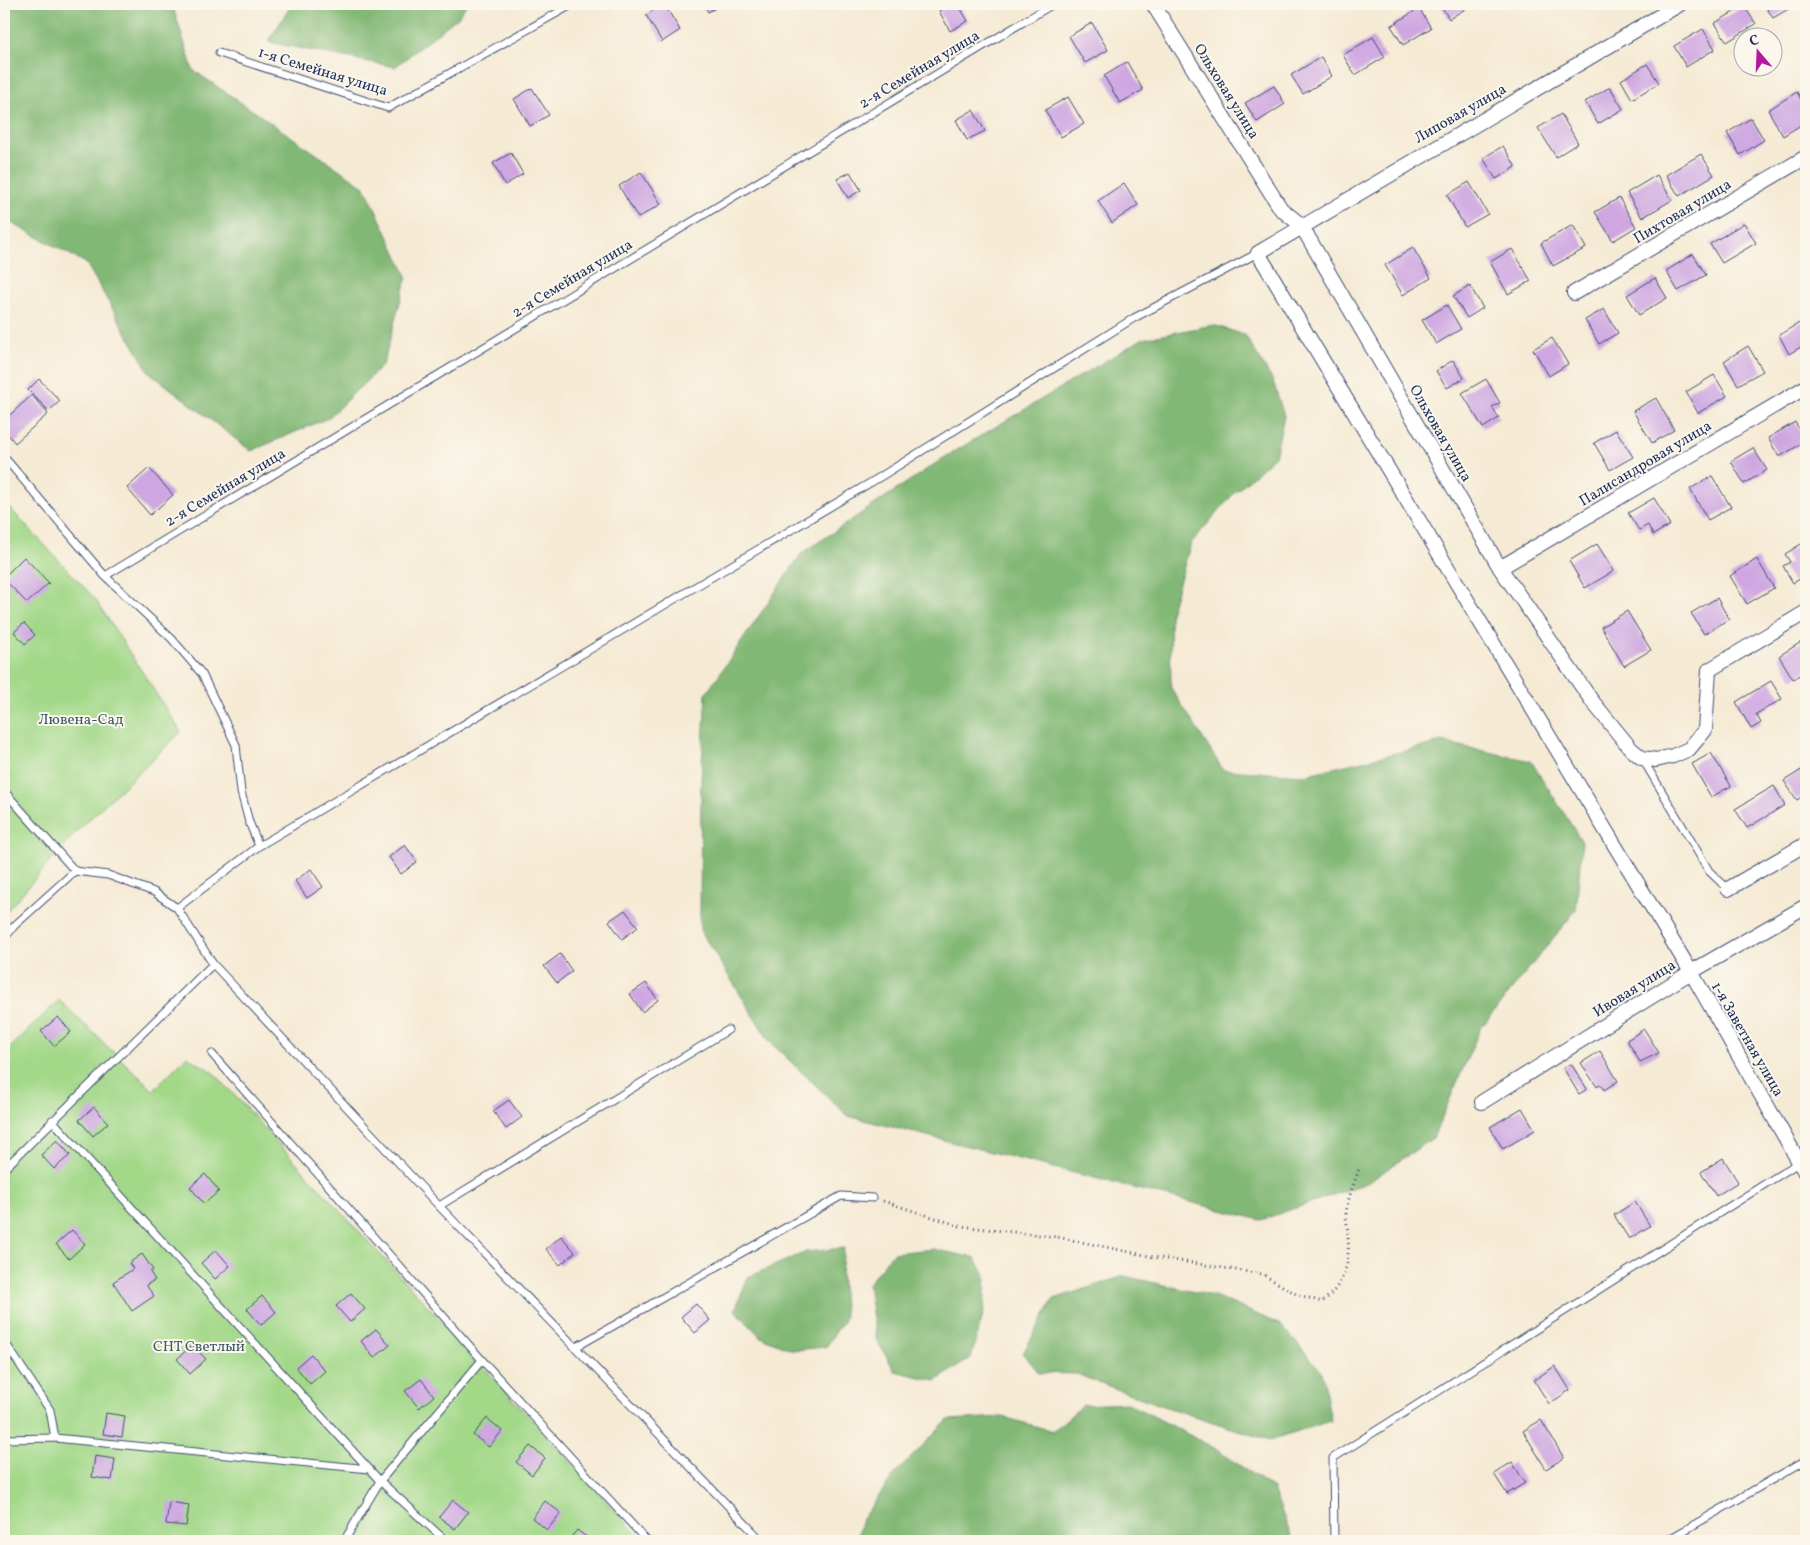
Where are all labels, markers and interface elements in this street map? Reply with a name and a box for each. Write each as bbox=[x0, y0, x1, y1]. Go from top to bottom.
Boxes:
street label: 2-я Семейная улица bbox=[856, 26, 984, 115]
north arrow bbox=[1732, 28, 1782, 78]
text: С bbox=[1747, 31, 1762, 52]
street label: Ольховая улица bbox=[1188, 40, 1264, 144]
street label: 1-я Семейная улица bbox=[255, 43, 390, 102]
street label: Липовая улица bbox=[1411, 79, 1511, 149]
street label: Пихтовая улица bbox=[1630, 175, 1736, 250]
street label: 2-я Семейная улица bbox=[509, 235, 637, 324]
street label: Ольховая улица bbox=[1403, 381, 1476, 486]
street label: Палисандровая улица bbox=[1575, 416, 1716, 512]
street label: 2-я Семейная улица bbox=[162, 444, 290, 533]
park label: Лювена-Сад bbox=[38, 710, 124, 731]
street label: Ивовая улица bbox=[1589, 955, 1680, 1023]
street label: 1-я Заветная улица bbox=[1705, 978, 1788, 1101]
park label: СНТ Светлый bbox=[153, 1337, 245, 1358]

